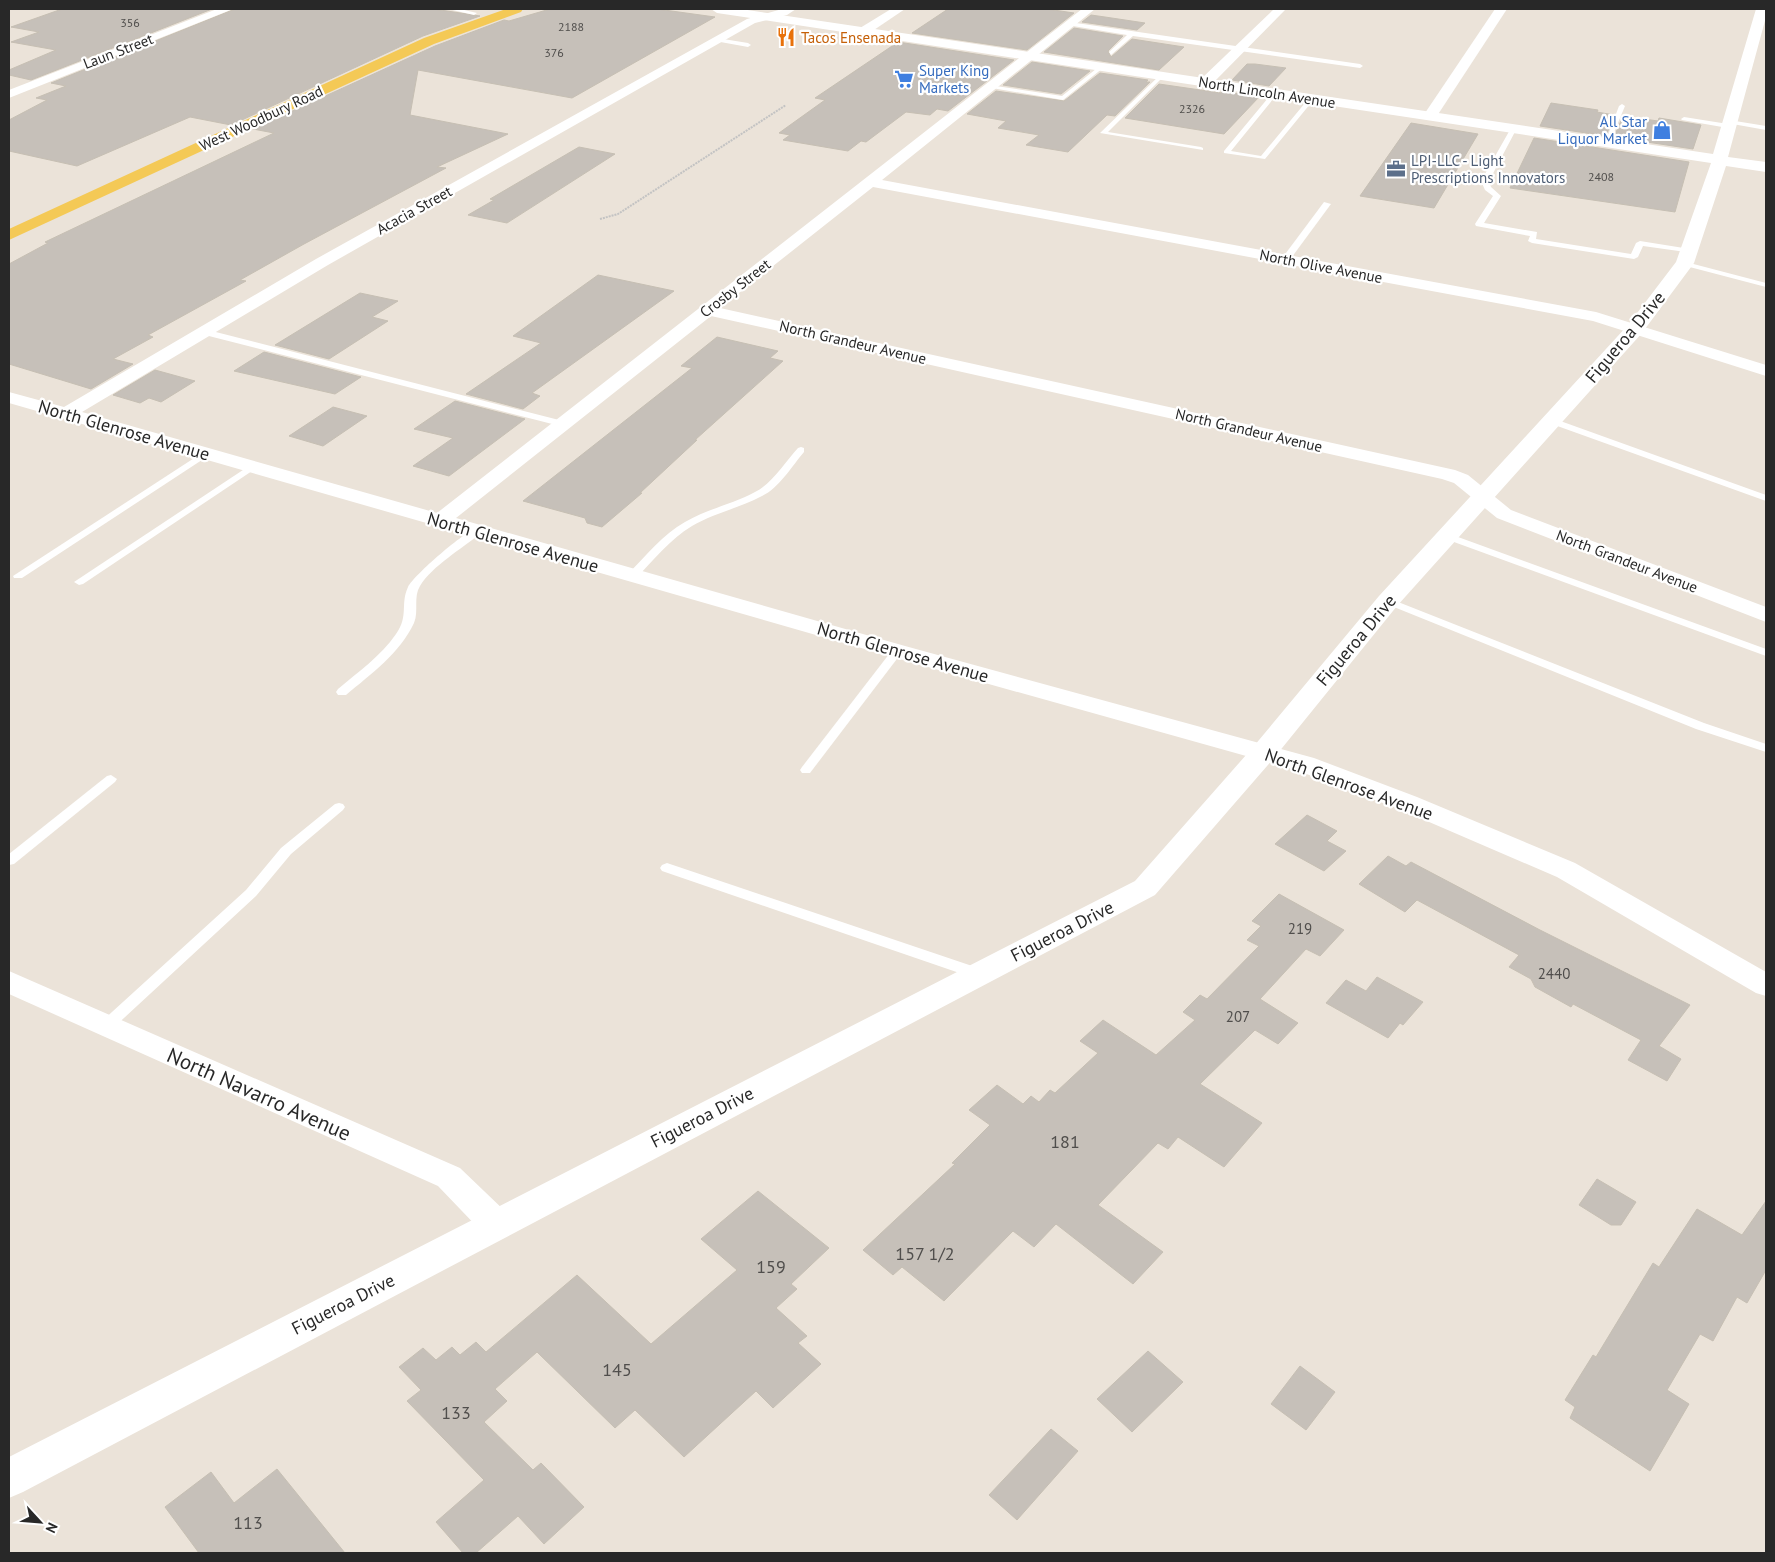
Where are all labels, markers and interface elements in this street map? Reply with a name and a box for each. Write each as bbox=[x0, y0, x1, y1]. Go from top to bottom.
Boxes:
house number: 356 bbox=[120, 15, 140, 30]
house number: 2188 bbox=[558, 19, 584, 34]
restaurant icon: Tacos Ensenada bbox=[775, 26, 797, 48]
place label: Tacos Ensenada bbox=[801, 28, 901, 47]
street label: Laun Street bbox=[80, 29, 156, 73]
house number: 376 bbox=[544, 45, 564, 60]
place label: Super King Markets bbox=[919, 61, 989, 97]
supermarket icon: Super King Markets bbox=[893, 68, 915, 90]
street label: North Lincoln Avenue bbox=[1197, 72, 1337, 112]
street label: West Woodbury Road bbox=[196, 81, 326, 155]
house number: 2326 bbox=[1179, 101, 1205, 116]
place label: All Star Liquor Market bbox=[1558, 112, 1647, 148]
shop icon: All Star Liquor Market bbox=[1651, 119, 1673, 141]
place label: LPI-LLC - Light Prescriptions Innovators bbox=[1411, 151, 1565, 187]
office icon: LPI-LLC - Light Prescriptions Innovators bbox=[1385, 158, 1407, 180]
house number: 2408 bbox=[1588, 169, 1614, 184]
street label: Acacia Street bbox=[373, 181, 455, 239]
street label: North Olive Avenue bbox=[1258, 245, 1384, 287]
street label: Crosby Street bbox=[696, 255, 774, 321]
street label: Figueroa Drive bbox=[1580, 287, 1670, 387]
street label: North Grandeur Avenue bbox=[778, 316, 928, 368]
street label: North Glenrose Avenue bbox=[36, 394, 212, 466]
street label: North Grandeur Avenue bbox=[1174, 404, 1324, 456]
street label: North Glenrose Avenue bbox=[425, 506, 601, 578]
street label: North Grandeur Avenue bbox=[1554, 525, 1700, 597]
street label: Figueroa Drive bbox=[1311, 590, 1401, 690]
street label: North Glenrose Avenue bbox=[815, 616, 991, 688]
street label: North Glenrose Avenue bbox=[1262, 743, 1436, 825]
street label: Figueroa Drive bbox=[1007, 895, 1117, 967]
house number: 219 bbox=[1288, 919, 1312, 938]
house number: 2440 bbox=[1538, 964, 1570, 983]
house number: 207 bbox=[1226, 1007, 1250, 1026]
street label: North Navarro Avenue bbox=[163, 1041, 355, 1147]
street label: Figueroa Drive bbox=[647, 1081, 757, 1153]
house number: 181 bbox=[1050, 1130, 1080, 1153]
house number: 157 1/2 bbox=[895, 1242, 955, 1265]
house number: 159 bbox=[756, 1255, 786, 1278]
street label: Figueroa Drive bbox=[288, 1268, 398, 1340]
house number: 145 bbox=[602, 1358, 632, 1381]
house number: 133 bbox=[441, 1401, 471, 1424]
north arrow bbox=[15, 1497, 65, 1547]
house number: 113 bbox=[233, 1511, 263, 1534]
text: N bbox=[42, 1520, 62, 1536]

